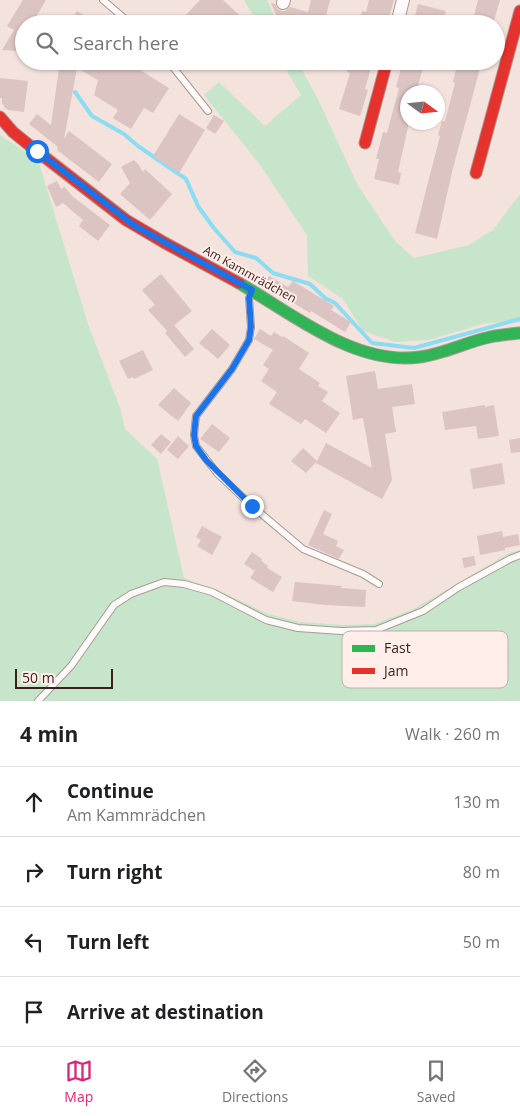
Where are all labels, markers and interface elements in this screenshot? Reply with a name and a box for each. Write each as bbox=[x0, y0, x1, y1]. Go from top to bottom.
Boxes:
search box bbox=[15, 15, 505, 70]
icon: search bbox=[33, 29, 61, 57]
text: Search here bbox=[73, 30, 179, 56]
north arrow bbox=[400, 85, 445, 130]
route start bbox=[26, 140, 49, 163]
street label: Am Kammrädchen bbox=[200, 241, 300, 307]
route end bbox=[241, 495, 264, 518]
legend bbox=[342, 631, 508, 688]
text: Fast bbox=[384, 638, 411, 657]
text: Jam bbox=[382, 661, 409, 680]
scale bar bbox=[15, 666, 112, 689]
text: 50 m bbox=[22, 668, 55, 687]
text: 4 min bbox=[20, 720, 78, 748]
text: Walk · 260 m bbox=[405, 723, 500, 745]
text: Continue bbox=[67, 778, 154, 804]
icon: ahead bbox=[20, 788, 48, 816]
text: 130 m bbox=[454, 791, 500, 813]
text: Am Kammrädchen bbox=[67, 804, 206, 826]
icon: right bbox=[20, 858, 48, 886]
text: Turn right bbox=[67, 859, 162, 885]
text: 80 m bbox=[463, 861, 500, 883]
icon: left bbox=[20, 928, 48, 956]
text: Turn left bbox=[67, 929, 149, 955]
text: 50 m bbox=[463, 931, 500, 953]
icon: arrive bbox=[20, 998, 48, 1026]
text: Arrive at destination bbox=[67, 999, 264, 1025]
tab: Map bbox=[64, 1057, 93, 1106]
tab: Directions bbox=[222, 1057, 288, 1106]
tab: Saved bbox=[417, 1057, 456, 1106]

